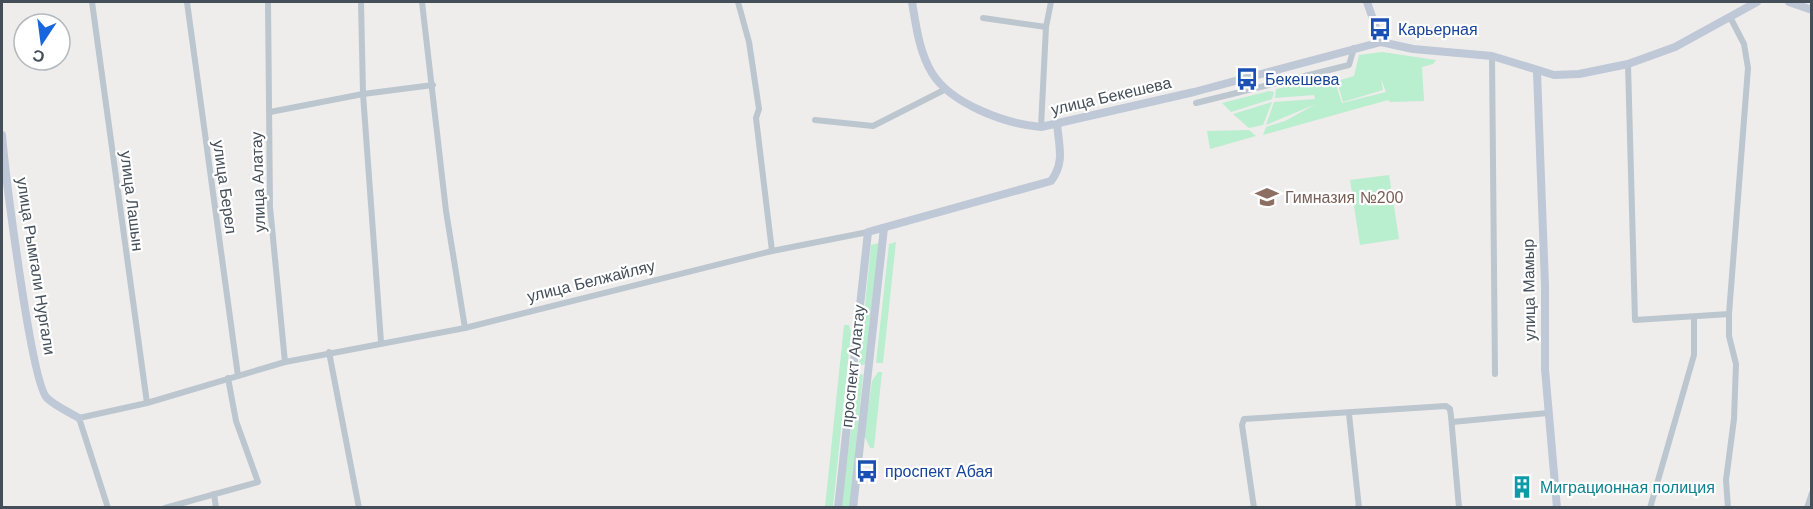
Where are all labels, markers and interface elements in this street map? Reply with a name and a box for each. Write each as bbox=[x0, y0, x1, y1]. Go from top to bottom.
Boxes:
north arrow bbox=[12, 12, 72, 72]
bus stop icon: Карьерная bbox=[1367, 16, 1393, 42]
place label: Карьерная bbox=[1398, 21, 1478, 38]
text: С bbox=[31, 46, 46, 66]
bus stop icon: Бекешева bbox=[1234, 66, 1260, 92]
place label: Бекешева bbox=[1265, 71, 1340, 88]
street label: улица Бекешева bbox=[1049, 74, 1173, 118]
street label: улица Алатау bbox=[248, 131, 268, 233]
street label: улица Берел bbox=[210, 139, 240, 235]
street label: улица Лашын bbox=[117, 150, 147, 252]
street label: улица Рымгали Нургали bbox=[14, 176, 58, 356]
school or university icon: Гимназия №200 bbox=[1254, 184, 1280, 210]
place label: Гимназия №200 bbox=[1285, 189, 1404, 206]
street label: улица Мамыр bbox=[1520, 239, 1538, 341]
street label: улица Белжайляу bbox=[525, 257, 657, 305]
street label: проспект Алатау bbox=[838, 304, 868, 428]
bus stop icon: проспект Абая bbox=[854, 458, 880, 484]
place label: проспект Абая bbox=[885, 463, 993, 480]
building icon: Миграционная полиция bbox=[1509, 474, 1535, 500]
place label: Миграционная полиция bbox=[1540, 479, 1715, 496]

